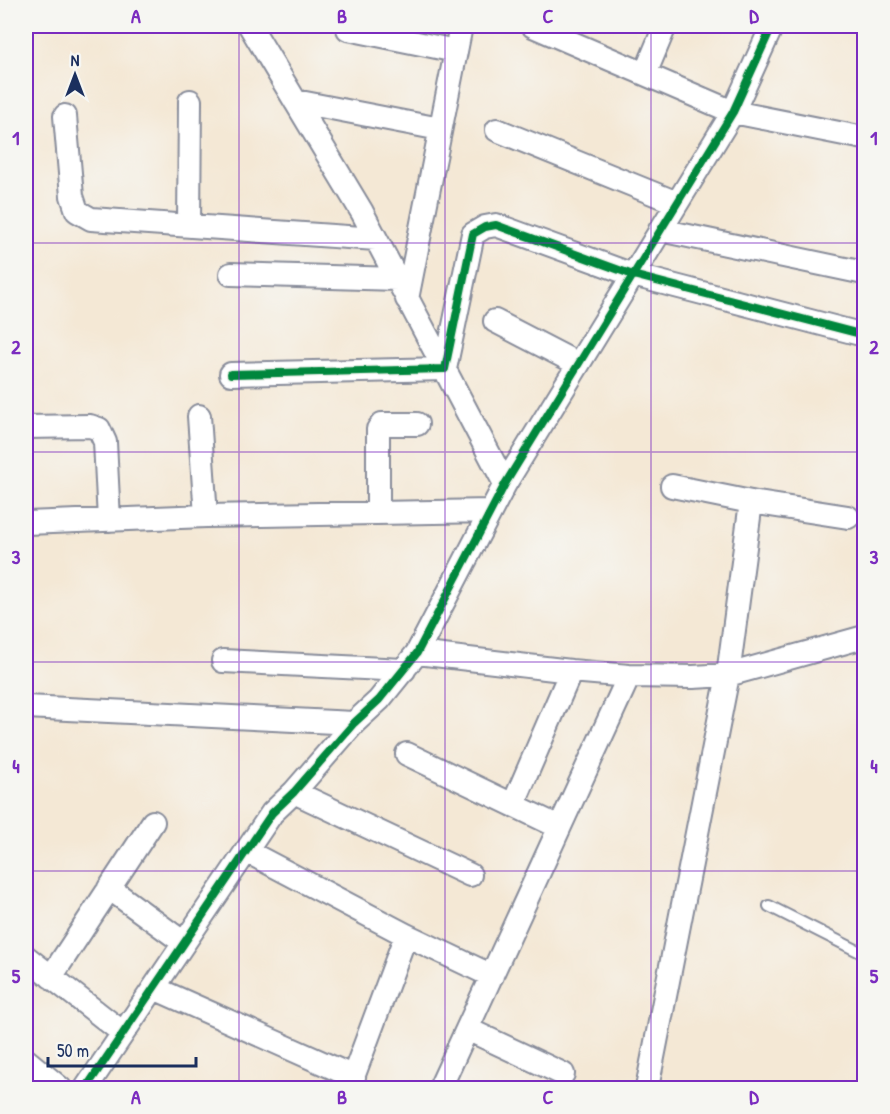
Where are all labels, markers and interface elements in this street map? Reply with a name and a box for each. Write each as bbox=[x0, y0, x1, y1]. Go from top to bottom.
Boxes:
text: A bbox=[131, 2, 141, 29]
text: B bbox=[337, 2, 347, 29]
text: C bbox=[543, 2, 554, 29]
text: D bbox=[749, 2, 759, 29]
north arrow bbox=[45, 45, 105, 105]
text: N bbox=[71, 49, 80, 71]
text: 1 bbox=[12, 124, 20, 151]
text: 1 bbox=[870, 124, 878, 151]
text: 2 bbox=[11, 333, 21, 360]
text: 2 bbox=[869, 333, 879, 360]
text: 3 bbox=[12, 543, 21, 570]
text: 3 bbox=[870, 543, 879, 570]
text: 4 bbox=[12, 752, 20, 779]
text: 4 bbox=[870, 752, 878, 779]
text: 5 bbox=[12, 962, 21, 989]
text: 5 bbox=[870, 962, 879, 989]
scale bar bbox=[48, 1030, 196, 1068]
text: 50 m bbox=[57, 1038, 89, 1063]
text: A bbox=[131, 1083, 141, 1110]
text: B bbox=[337, 1083, 347, 1110]
text: C bbox=[543, 1083, 554, 1110]
text: D bbox=[749, 1083, 759, 1110]

